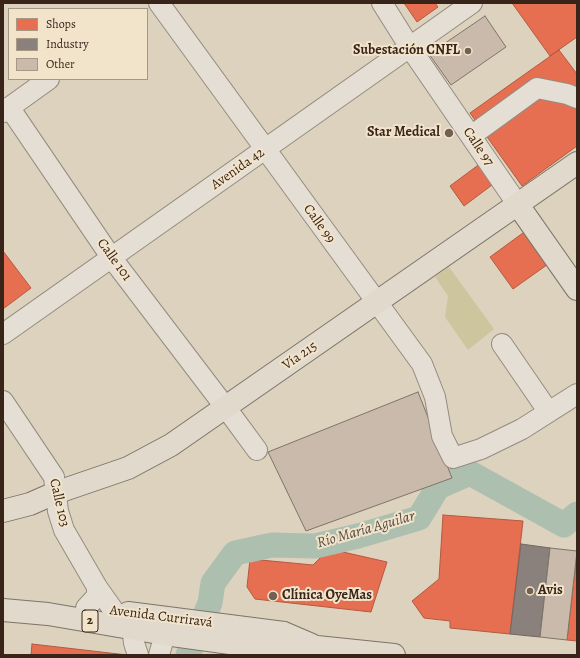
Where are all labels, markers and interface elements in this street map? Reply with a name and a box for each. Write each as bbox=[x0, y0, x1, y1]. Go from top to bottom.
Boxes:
legend bbox=[8, 8, 148, 80]
text: Shops bbox=[46, 16, 76, 32]
text: Industry bbox=[46, 36, 89, 52]
place label: Subestación CNFL bbox=[353, 43, 460, 59]
marker: Subestación CNFL bbox=[463, 46, 473, 56]
text: Other bbox=[46, 56, 75, 72]
street label: Calle 97 bbox=[459, 124, 497, 170]
place label: Star Medical bbox=[367, 125, 440, 141]
marker: Star Medical bbox=[443, 127, 455, 139]
street label: Avenida 42 bbox=[208, 144, 268, 194]
street label: Calle 99 bbox=[299, 201, 339, 247]
street label: Calle 101 bbox=[93, 236, 135, 284]
street label: Vía 215 bbox=[279, 338, 321, 374]
street label: Calle 103 bbox=[45, 477, 73, 529]
water label: Río María Aguilar bbox=[315, 507, 417, 553]
place label: Avis bbox=[538, 583, 563, 599]
marker: Avis bbox=[525, 586, 535, 596]
place label: Clínica OyeMas bbox=[282, 588, 372, 604]
marker: Clínica OyeMas bbox=[267, 590, 279, 602]
street label: Avenida Curriravá bbox=[109, 602, 213, 632]
road number: 2 bbox=[82, 610, 98, 632]

